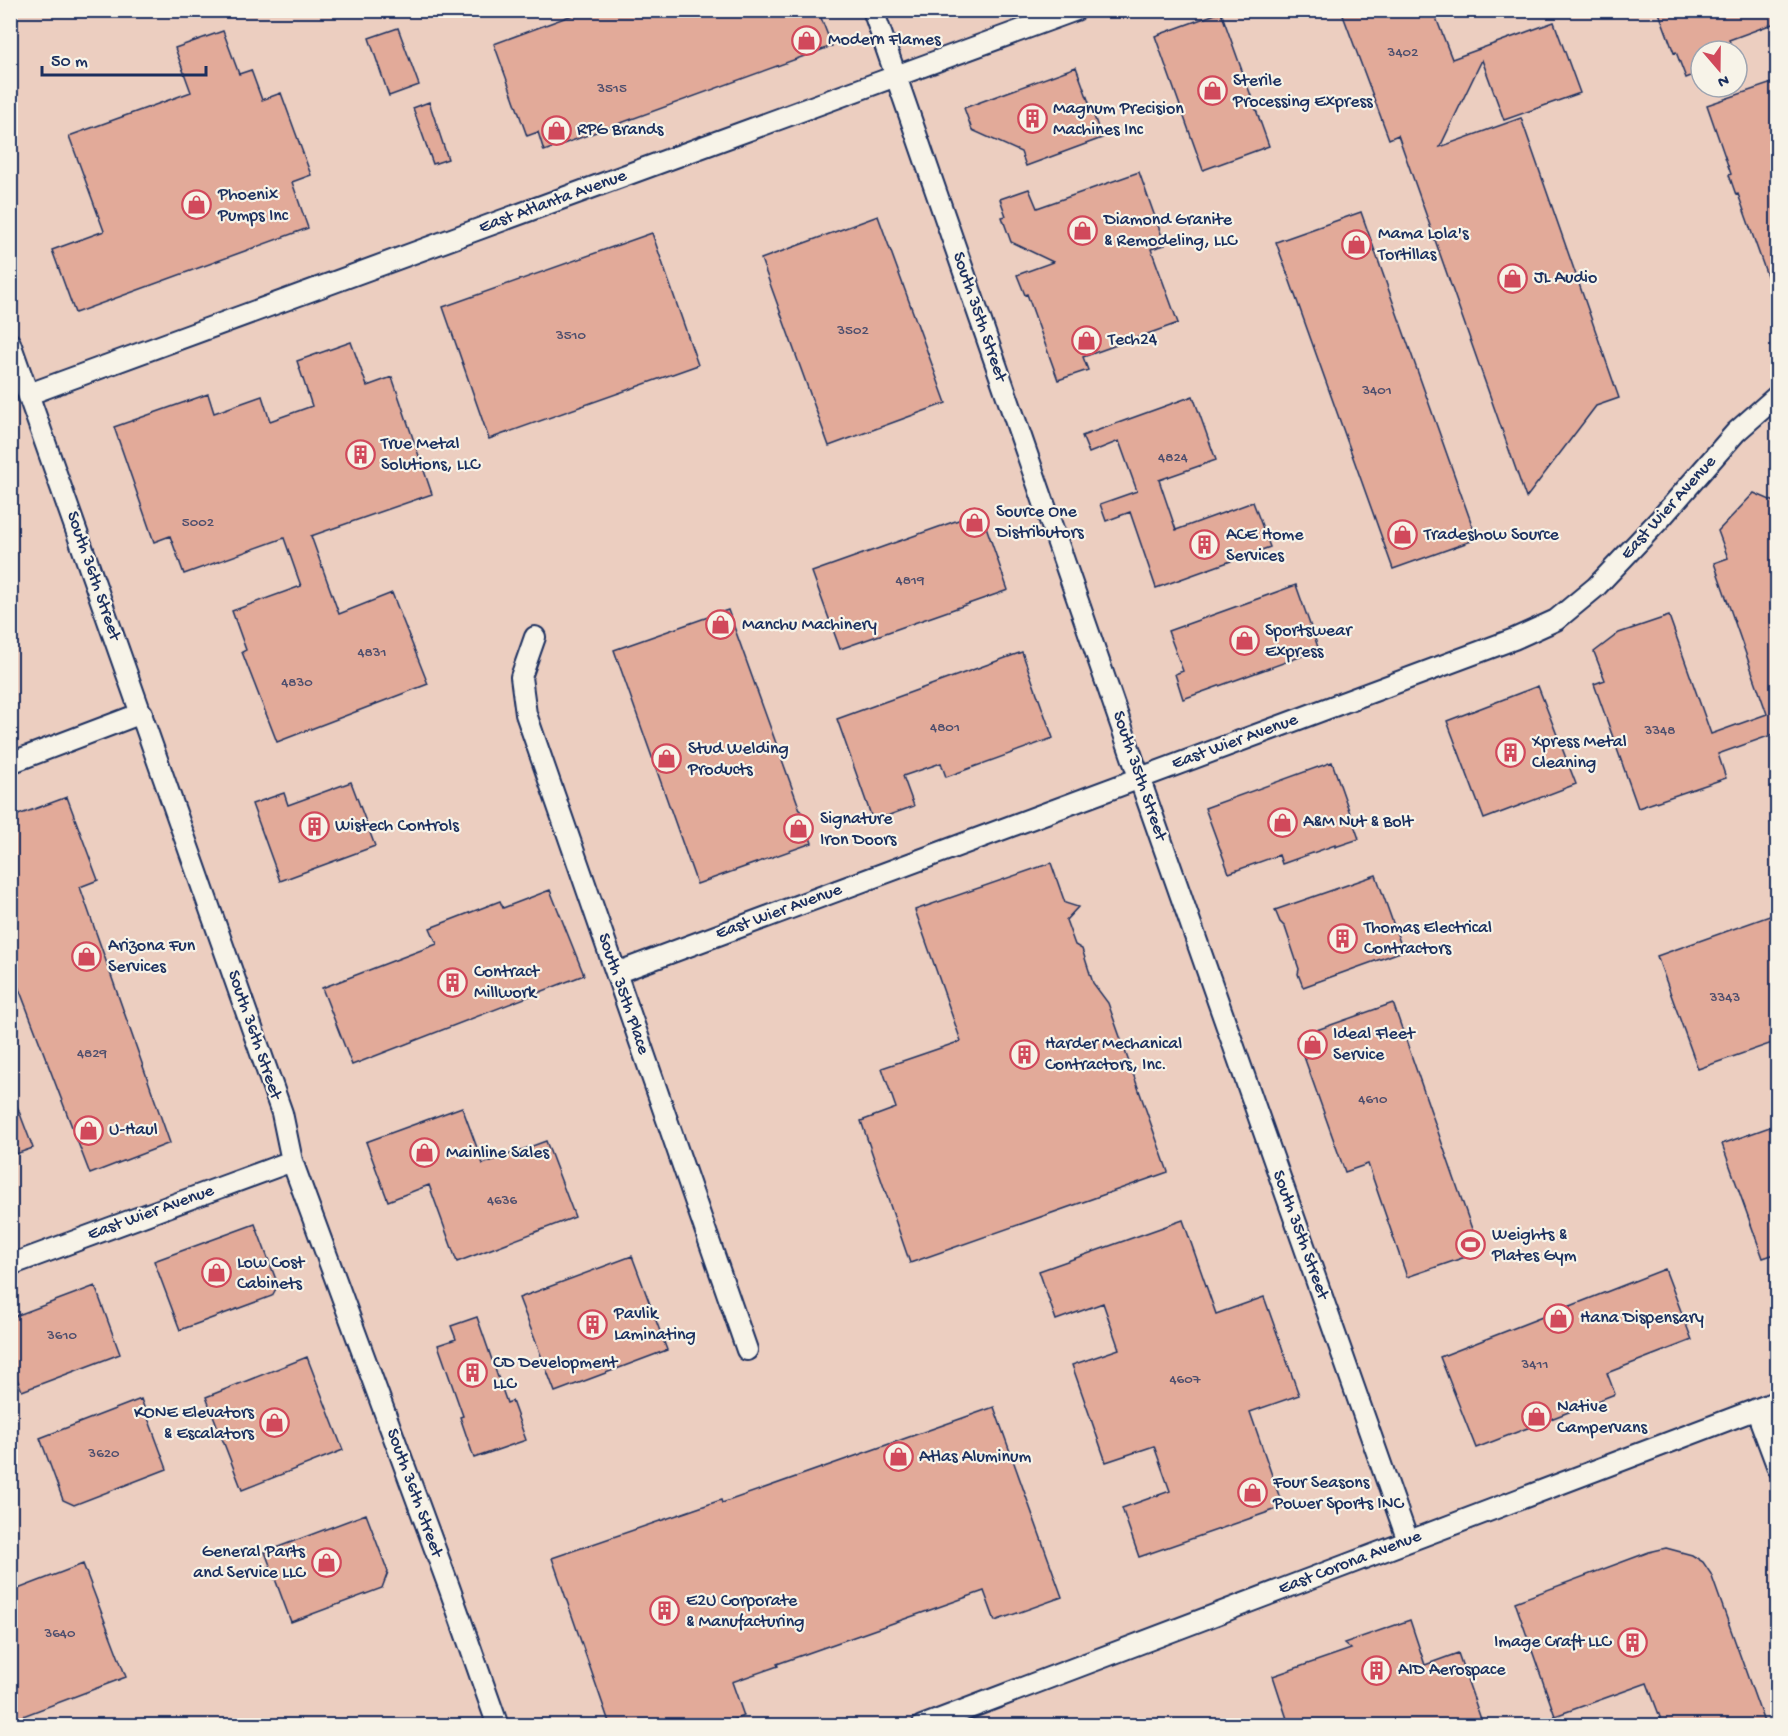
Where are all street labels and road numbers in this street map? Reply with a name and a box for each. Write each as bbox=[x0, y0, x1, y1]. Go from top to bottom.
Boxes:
street label: East Atlanta Avenue bbox=[476, 165, 630, 238]
street label: South 35th Street bbox=[947, 250, 1012, 386]
street label: East Wier Avenue bbox=[1617, 451, 1722, 564]
street label: South 36th Street bbox=[61, 509, 125, 645]
street label: South 35th Street bbox=[1107, 709, 1172, 845]
street label: East Wier Avenue bbox=[1169, 709, 1302, 775]
street label: East Wier Avenue bbox=[713, 879, 846, 945]
street label: South 35th Place bbox=[592, 931, 654, 1058]
street label: South 36th Street bbox=[222, 968, 286, 1104]
street label: South 35th Street bbox=[1267, 1168, 1334, 1304]
street label: East Wier Avenue bbox=[85, 1180, 218, 1246]
street label: South 36th Street bbox=[381, 1426, 448, 1562]
street label: East Corona Avenue bbox=[1276, 1526, 1425, 1600]

